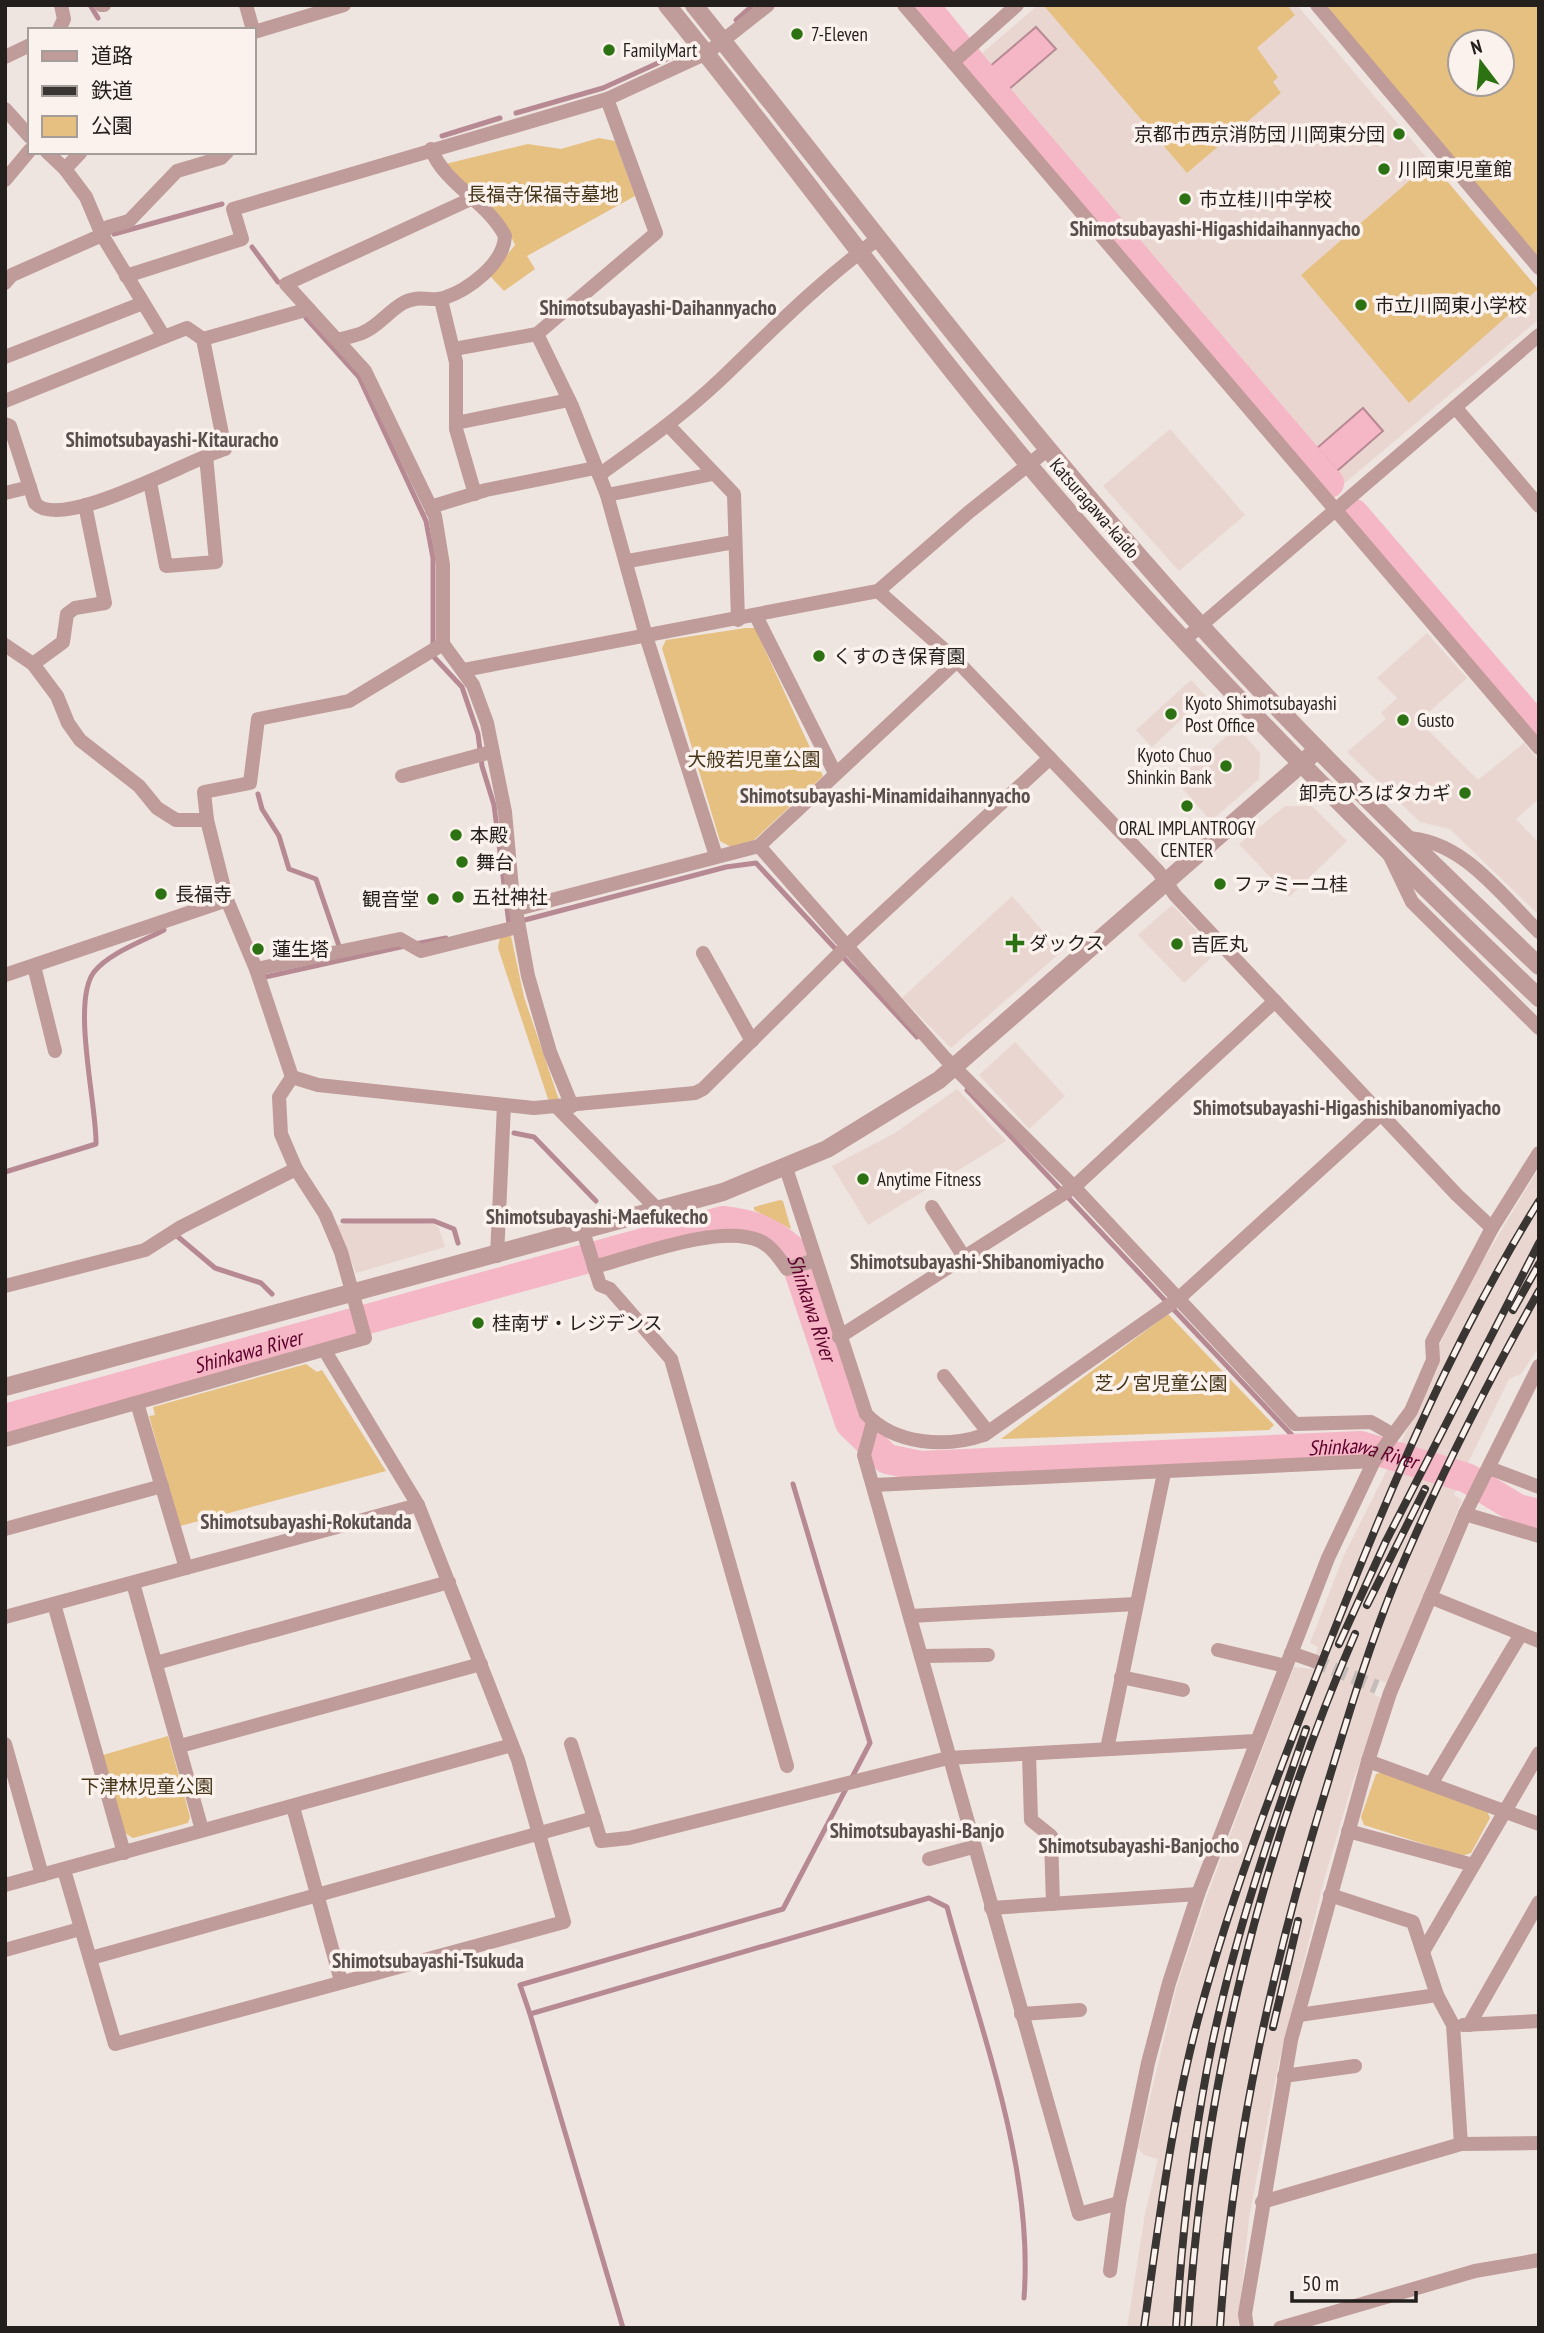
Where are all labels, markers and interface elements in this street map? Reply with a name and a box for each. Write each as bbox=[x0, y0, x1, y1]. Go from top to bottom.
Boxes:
place label: 7-Eleven bbox=[811, 22, 868, 46]
marker: 7-Eleven bbox=[789, 26, 805, 42]
legend bbox=[28, 28, 256, 154]
north arrow bbox=[1446, 28, 1516, 98]
text: N bbox=[1468, 34, 1485, 60]
place label: FamilyMart bbox=[623, 38, 698, 62]
text: 道路 bbox=[91, 42, 133, 69]
marker: FamilyMart bbox=[601, 42, 617, 58]
text: 鉄道 bbox=[91, 77, 133, 104]
text: 公園 bbox=[91, 112, 133, 139]
place label: 京都市西京消防団 川岡東分団 bbox=[1134, 122, 1385, 146]
marker: 京都市西京消防団 川岡東分団 bbox=[1391, 126, 1407, 142]
place label: 川岡東児童館 bbox=[1398, 157, 1512, 181]
marker: 川岡東児童館 bbox=[1376, 161, 1392, 177]
park label: 長福寺保福寺墓地 bbox=[467, 182, 619, 206]
place label: 市立桂川中学校 bbox=[1199, 187, 1332, 211]
marker: 市立桂川中学校 bbox=[1177, 191, 1193, 207]
district label: Shimotsubayashi-Higashidaihannyacho bbox=[1070, 215, 1360, 242]
place label: 市立川岡東小学校 bbox=[1375, 293, 1527, 317]
district label: Shimotsubayashi-Daihannyacho bbox=[539, 294, 777, 321]
marker: 市立川岡東小学校 bbox=[1353, 297, 1369, 313]
district label: Shimotsubayashi-Kitauracho bbox=[65, 426, 279, 453]
street label: Katsuragawa-kaido bbox=[1045, 453, 1145, 563]
place label: くすのき保育園 bbox=[833, 644, 965, 668]
marker: くすのき保育園 bbox=[811, 648, 827, 664]
place label: Kyoto Shimotsubayashi Post Office bbox=[1185, 691, 1337, 737]
marker: Kyoto Shimotsubayashi Post Office bbox=[1163, 706, 1179, 722]
place label: Gusto bbox=[1417, 708, 1454, 732]
marker: Gusto bbox=[1395, 712, 1411, 728]
place label: Kyoto Chuo Shinkin Bank bbox=[1127, 743, 1213, 789]
park label: 大般若児童公園 bbox=[687, 747, 821, 771]
marker: Kyoto Chuo Shinkin Bank bbox=[1218, 758, 1234, 774]
place label: 卸売ひろばタカギ bbox=[1299, 781, 1451, 805]
district label: Shimotsubayashi-Minamidaihannyacho bbox=[740, 782, 1030, 809]
marker: 卸売ひろばタカギ bbox=[1457, 785, 1473, 801]
marker: ORAL IMPLANTROGY CENTER bbox=[1179, 798, 1195, 814]
place label: ORAL IMPLANTROGY CENTER bbox=[1118, 816, 1256, 862]
place label: 本殿 bbox=[470, 823, 508, 847]
marker: 本殿 bbox=[448, 827, 464, 843]
place label: 舞台 bbox=[476, 850, 514, 874]
marker: 舞台 bbox=[454, 854, 470, 870]
place label: ファミーユ桂 bbox=[1234, 872, 1348, 896]
marker: ファミーユ桂 bbox=[1212, 876, 1228, 892]
place label: 長福寺 bbox=[175, 882, 232, 906]
place label: 五社神社 bbox=[472, 885, 548, 909]
marker: 長福寺 bbox=[153, 886, 169, 902]
place label: 観音堂 bbox=[362, 887, 419, 911]
marker: 五社神社 bbox=[450, 889, 466, 905]
marker: 観音堂 bbox=[425, 891, 441, 907]
place label: ダックス bbox=[1029, 931, 1104, 955]
place label: 吉匠丸 bbox=[1191, 932, 1248, 956]
marker: ダックス bbox=[1007, 935, 1023, 951]
marker: 吉匠丸 bbox=[1169, 936, 1185, 952]
place label: 蓮生塔 bbox=[272, 937, 329, 961]
marker: 蓮生塔 bbox=[250, 941, 266, 957]
district label: Shimotsubayashi-Higashishibanomiyacho bbox=[1193, 1094, 1501, 1121]
place label: Anytime Fitness bbox=[877, 1167, 981, 1191]
marker: Anytime Fitness bbox=[855, 1171, 871, 1187]
district label: Shimotsubayashi-Maefukecho bbox=[486, 1203, 708, 1230]
district label: Shimotsubayashi-Shibanomiyacho bbox=[850, 1248, 1104, 1275]
water label: Shinkawa River bbox=[781, 1251, 843, 1368]
place label: 桂南ザ・レジデンス bbox=[492, 1311, 663, 1335]
marker: 桂南ザ・レジデンス bbox=[470, 1315, 486, 1331]
water label: Shinkawa River bbox=[191, 1323, 308, 1379]
park label: 芝ノ宮児童公園 bbox=[1094, 1371, 1228, 1395]
water label: Shinkawa River bbox=[1308, 1431, 1424, 1476]
district label: Shimotsubayashi-Rokutanda bbox=[200, 1508, 412, 1535]
park label: 下津林児童公園 bbox=[80, 1774, 214, 1798]
district label: Shimotsubayashi-Banjo bbox=[830, 1817, 1004, 1844]
district label: Shimotsubayashi-Banjocho bbox=[1039, 1832, 1239, 1859]
district label: Shimotsubayashi-Tsukuda bbox=[332, 1947, 524, 1974]
scale bar bbox=[1292, 2260, 1416, 2304]
text: 50 m bbox=[1302, 2270, 1339, 2297]

